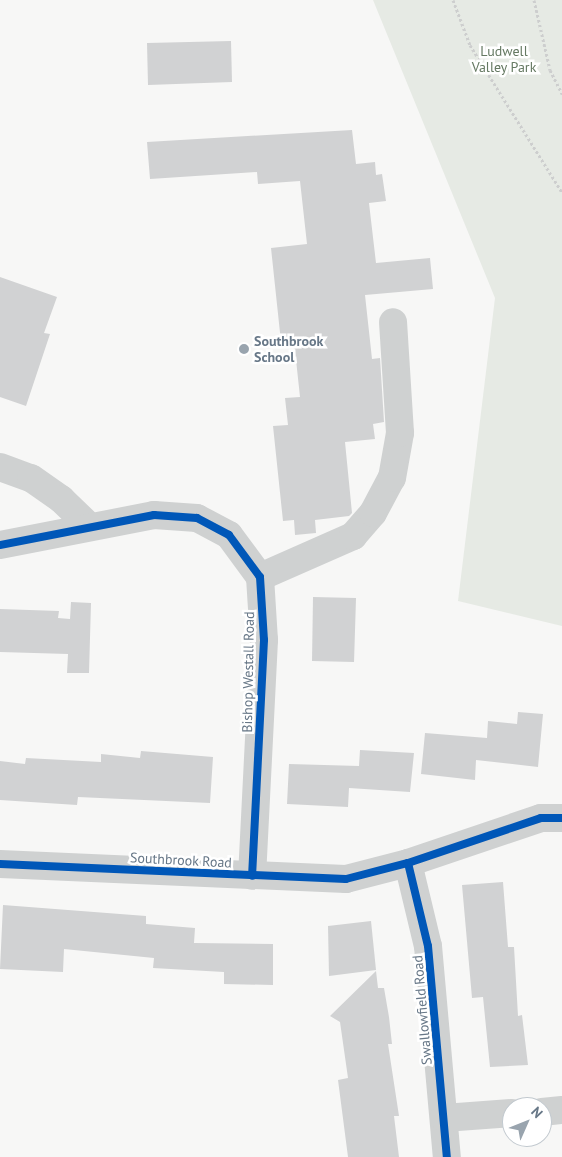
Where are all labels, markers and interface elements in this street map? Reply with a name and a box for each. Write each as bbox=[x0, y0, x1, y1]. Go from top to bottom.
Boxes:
park label: Ludwell Valley Park bbox=[471, 43, 537, 75]
place label: Southbrook School bbox=[254, 333, 323, 366]
marker: Southbrook School bbox=[238, 343, 250, 355]
street label: Bishop Westall Road bbox=[239, 611, 257, 733]
street label: Southbrook Road bbox=[129, 849, 233, 871]
street label: Swallowfield Road bbox=[409, 954, 435, 1066]
north arrow bbox=[502, 1097, 552, 1147]
text: N bbox=[527, 1103, 547, 1122]

